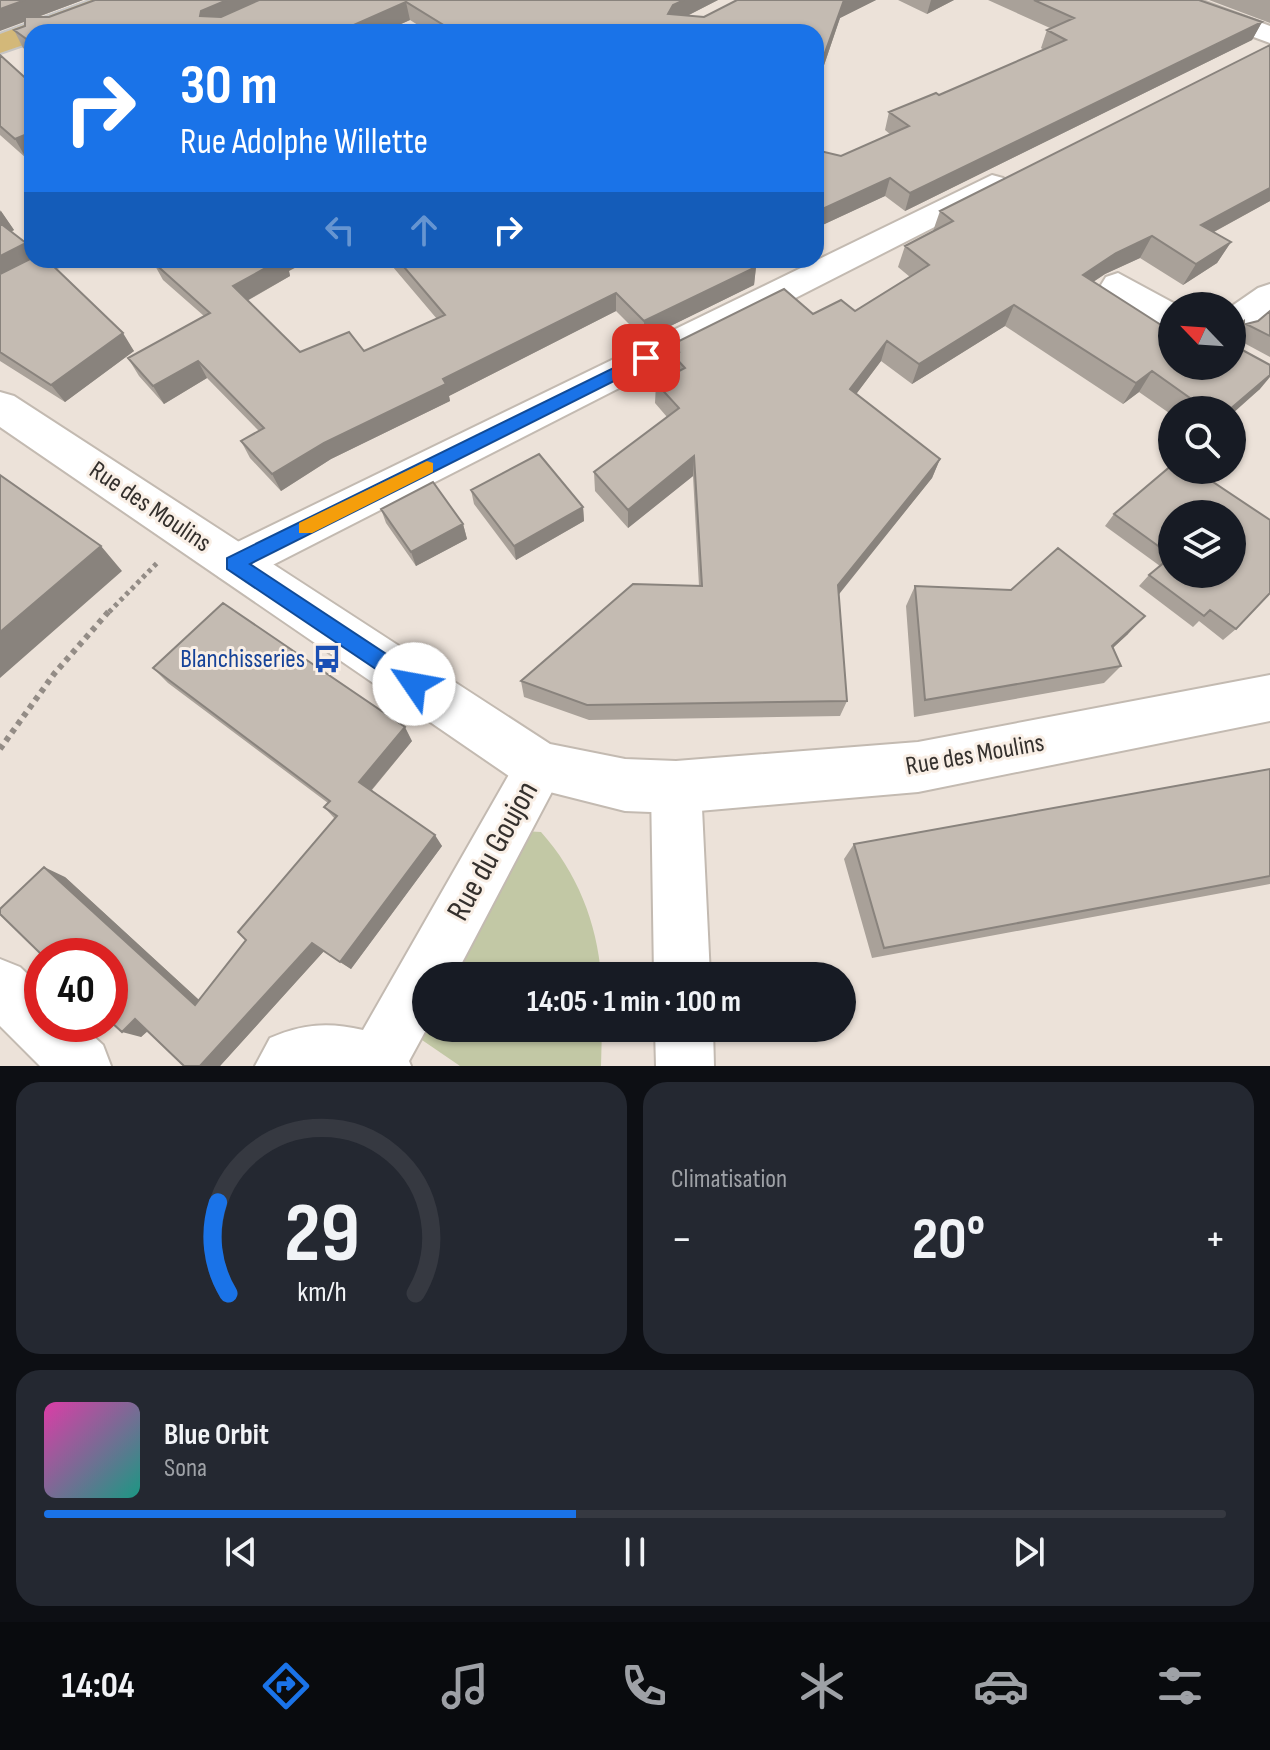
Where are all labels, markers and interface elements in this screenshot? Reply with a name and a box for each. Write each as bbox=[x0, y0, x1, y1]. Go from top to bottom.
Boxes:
text: 30 m bbox=[180, 53, 278, 120]
icon: right bbox=[48, 56, 152, 160]
text: Rue Adolphe Willette bbox=[180, 121, 428, 164]
icon: left bbox=[318, 208, 362, 252]
icon: ahead bbox=[402, 208, 446, 252]
icon: right bbox=[486, 208, 530, 252]
north arrow bbox=[1158, 292, 1246, 380]
map controls bbox=[1158, 292, 1246, 588]
pin bbox=[612, 324, 680, 392]
icon: arrive bbox=[624, 336, 668, 380]
button: search bbox=[1158, 396, 1246, 484]
street label: Rue des Moulins bbox=[83, 455, 217, 559]
button: layers bbox=[1158, 500, 1246, 588]
position arrow bbox=[372, 642, 456, 726]
place label: Blanchisseries bbox=[180, 644, 305, 675]
bus stop icon: Blanchisseries bbox=[312, 644, 342, 674]
street label: Rue des Moulins bbox=[903, 728, 1047, 782]
street label: Rue du Goujon bbox=[439, 775, 547, 927]
speed limit sign: 40 bbox=[24, 938, 128, 1042]
text: 14:05 · 1 min · 100 m bbox=[527, 984, 741, 1020]
text: Climatisation bbox=[671, 1164, 787, 1195]
text: 29 bbox=[284, 1185, 359, 1285]
text: 20° bbox=[912, 1204, 985, 1276]
text: − bbox=[671, 1213, 693, 1266]
text: + bbox=[1204, 1213, 1226, 1266]
text: km/h bbox=[297, 1275, 346, 1310]
text: Blue Orbit bbox=[164, 1417, 269, 1453]
text: Sona bbox=[164, 1453, 207, 1484]
icon: previous bbox=[219, 1530, 263, 1574]
icon: pause bbox=[613, 1530, 657, 1574]
icon: next bbox=[1007, 1530, 1051, 1574]
icon: directions bbox=[258, 1658, 314, 1714]
icon: music bbox=[437, 1658, 493, 1714]
icon: phone bbox=[616, 1658, 672, 1714]
icon: climate bbox=[794, 1658, 850, 1714]
icon: car bbox=[973, 1658, 1029, 1714]
icon: filters bbox=[1152, 1658, 1208, 1714]
text: 14:04 bbox=[61, 1665, 135, 1708]

